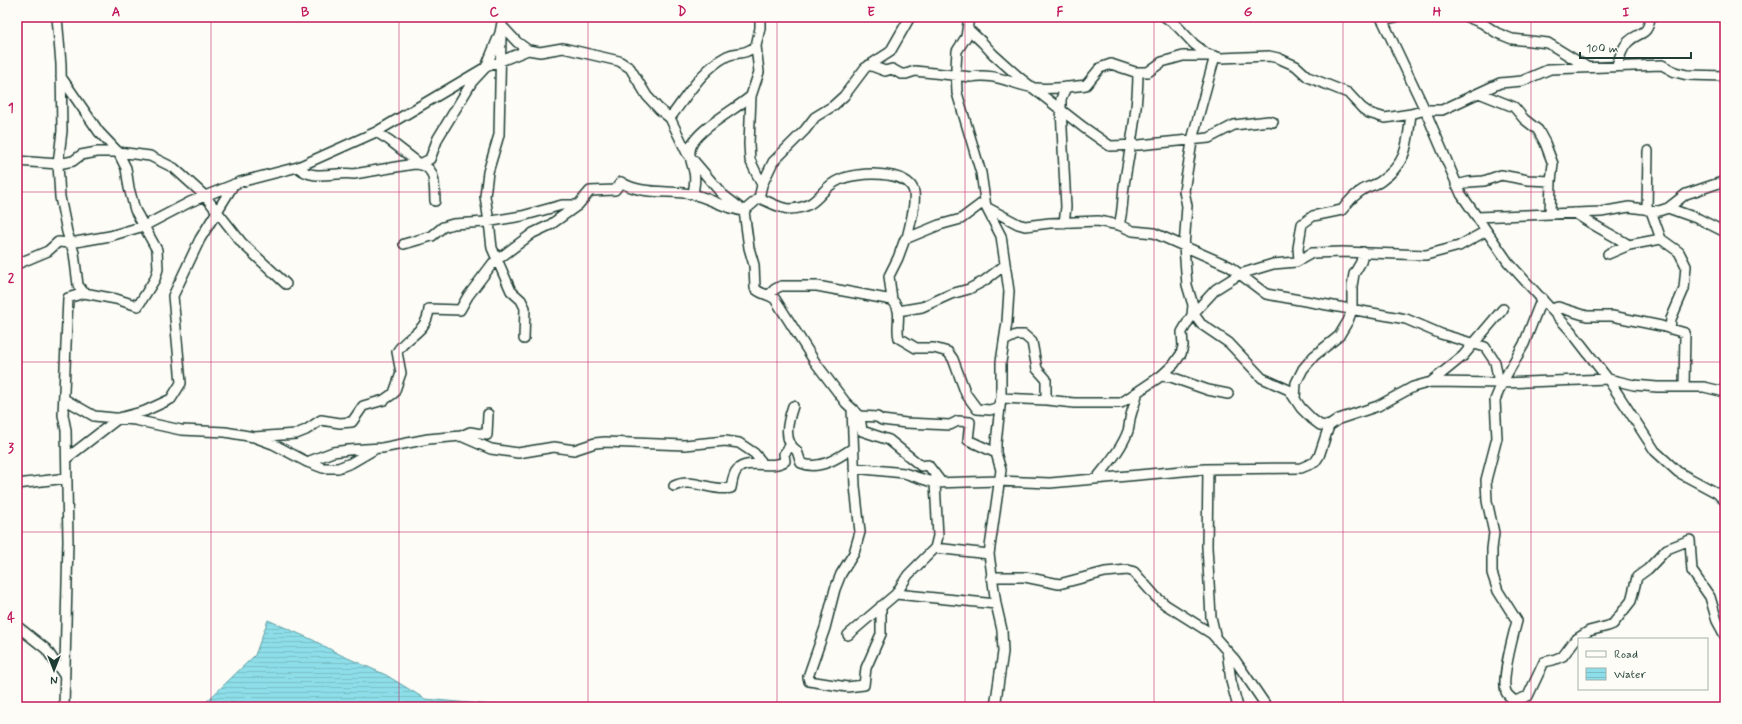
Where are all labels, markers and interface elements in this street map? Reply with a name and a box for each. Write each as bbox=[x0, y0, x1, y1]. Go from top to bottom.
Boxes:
text: A bbox=[112, 4, 120, 21]
text: B bbox=[301, 4, 310, 21]
text: C bbox=[489, 4, 499, 21]
text: D bbox=[678, 4, 687, 21]
text: E bbox=[867, 4, 875, 21]
text: F bbox=[1057, 4, 1064, 21]
text: G bbox=[1244, 4, 1253, 21]
text: H bbox=[1433, 4, 1442, 21]
text: I bbox=[1623, 4, 1630, 21]
scale bar bbox=[1580, 34, 1691, 60]
text: 100 m bbox=[1586, 41, 1618, 57]
text: 1 bbox=[8, 100, 14, 117]
text: 2 bbox=[8, 270, 15, 287]
text: 3 bbox=[8, 440, 14, 457]
text: 4 bbox=[7, 610, 15, 627]
legend bbox=[1578, 638, 1708, 690]
text: Road bbox=[1614, 647, 1638, 663]
north arrow bbox=[34, 650, 74, 690]
text: Water bbox=[1614, 667, 1646, 683]
text: N bbox=[50, 672, 58, 686]

